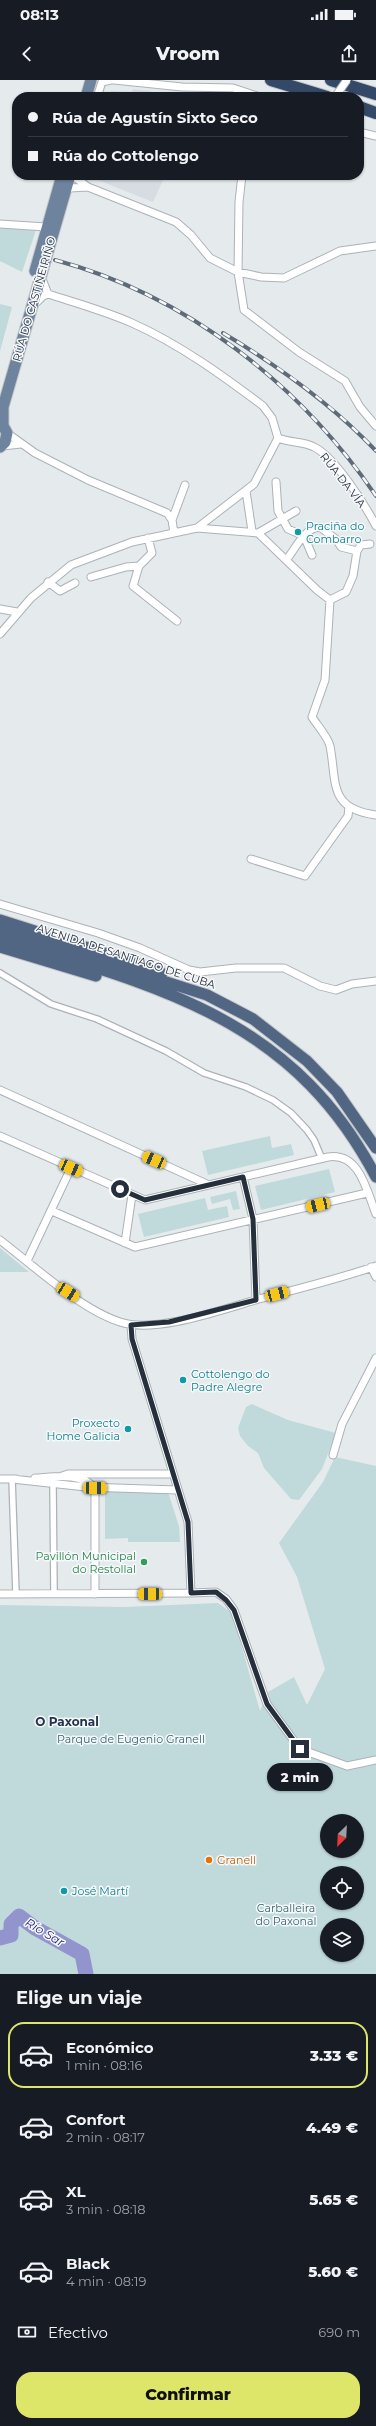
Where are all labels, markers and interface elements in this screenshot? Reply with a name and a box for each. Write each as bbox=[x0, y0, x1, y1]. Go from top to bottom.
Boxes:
text: 08:13 bbox=[20, 5, 59, 24]
icon: back bbox=[16, 43, 38, 65]
text: Vroom bbox=[156, 43, 220, 65]
icon: share bbox=[338, 43, 360, 65]
text: Rúa de Agustín Sixto Seco bbox=[52, 108, 258, 127]
text: Rúa do Cottolengo bbox=[52, 146, 199, 165]
street label: RÚA DO CASTIÑEIRIÑO bbox=[9, 235, 59, 363]
street label: RÚA DA VÍA bbox=[317, 450, 369, 510]
place label: Praciña do Combarro bbox=[306, 519, 364, 546]
marker: Praciña do Combarro bbox=[293, 527, 303, 537]
street label: AVENIDA DE SANTIAGO DE CUBA bbox=[35, 920, 217, 992]
car bbox=[141, 1150, 167, 1170]
car bbox=[58, 1158, 84, 1178]
route start bbox=[111, 1180, 129, 1198]
car bbox=[305, 1196, 331, 1214]
car bbox=[55, 1281, 81, 1303]
car bbox=[264, 1285, 290, 1303]
place label: Cottolengo do Padre Alegre bbox=[191, 1367, 270, 1394]
marker: Cottolengo do Padre Alegre bbox=[178, 1375, 188, 1385]
place label: Proxecto Home Galicia bbox=[46, 1416, 120, 1443]
marker: Proxecto Home Galicia bbox=[123, 1424, 133, 1434]
car bbox=[83, 1482, 107, 1494]
place label: Pavillón Municipal do Restollal bbox=[36, 1549, 136, 1576]
marker: Pavillón Municipal do Restollal bbox=[139, 1557, 149, 1567]
car bbox=[138, 1588, 162, 1600]
district label: O Paxonal bbox=[35, 1714, 99, 1729]
park label: Parque de Eugenio Granell bbox=[57, 1732, 205, 1746]
route end bbox=[291, 1740, 309, 1758]
callout: 2 min bbox=[267, 1763, 333, 1791]
text: 2 min bbox=[281, 1769, 319, 1785]
north arrow bbox=[320, 1814, 364, 1858]
map controls bbox=[320, 1814, 364, 1962]
place label: Granell bbox=[217, 1853, 256, 1867]
marker: Granell bbox=[204, 1855, 214, 1865]
button: locate bbox=[320, 1866, 364, 1910]
place label: José Martí bbox=[71, 1884, 129, 1898]
marker: José Martí bbox=[59, 1886, 69, 1896]
park label: Carballeira do Paxonal bbox=[256, 1901, 316, 1928]
water label: Río Sar bbox=[23, 1915, 67, 1950]
button: layers bbox=[320, 1918, 364, 1962]
text: Elige un viaje bbox=[16, 1987, 142, 2009]
icon: car bbox=[18, 2037, 54, 2073]
text: Económico bbox=[66, 2038, 154, 2057]
text: 3.33 € bbox=[310, 2046, 358, 2065]
text: 1 min · 08:16 bbox=[66, 2057, 143, 2073]
icon: car bbox=[18, 2109, 54, 2145]
text: Confort bbox=[66, 2110, 126, 2129]
text: 4.49 € bbox=[306, 2118, 358, 2137]
text: 2 min · 08:17 bbox=[66, 2129, 145, 2145]
icon: car bbox=[18, 2181, 54, 2217]
text: XL bbox=[66, 2182, 85, 2201]
text: 5.65 € bbox=[309, 2190, 358, 2209]
text: 3 min · 08:18 bbox=[66, 2201, 146, 2217]
icon: car bbox=[18, 2253, 54, 2289]
text: Black bbox=[66, 2254, 110, 2273]
text: 5.60 € bbox=[308, 2262, 358, 2281]
text: 4 min · 08:19 bbox=[66, 2273, 146, 2289]
icon: cash bbox=[16, 2321, 38, 2343]
text: Efectivo bbox=[48, 2323, 108, 2342]
text: 690 m bbox=[318, 2324, 360, 2340]
button: Confirmar bbox=[16, 2372, 360, 2418]

